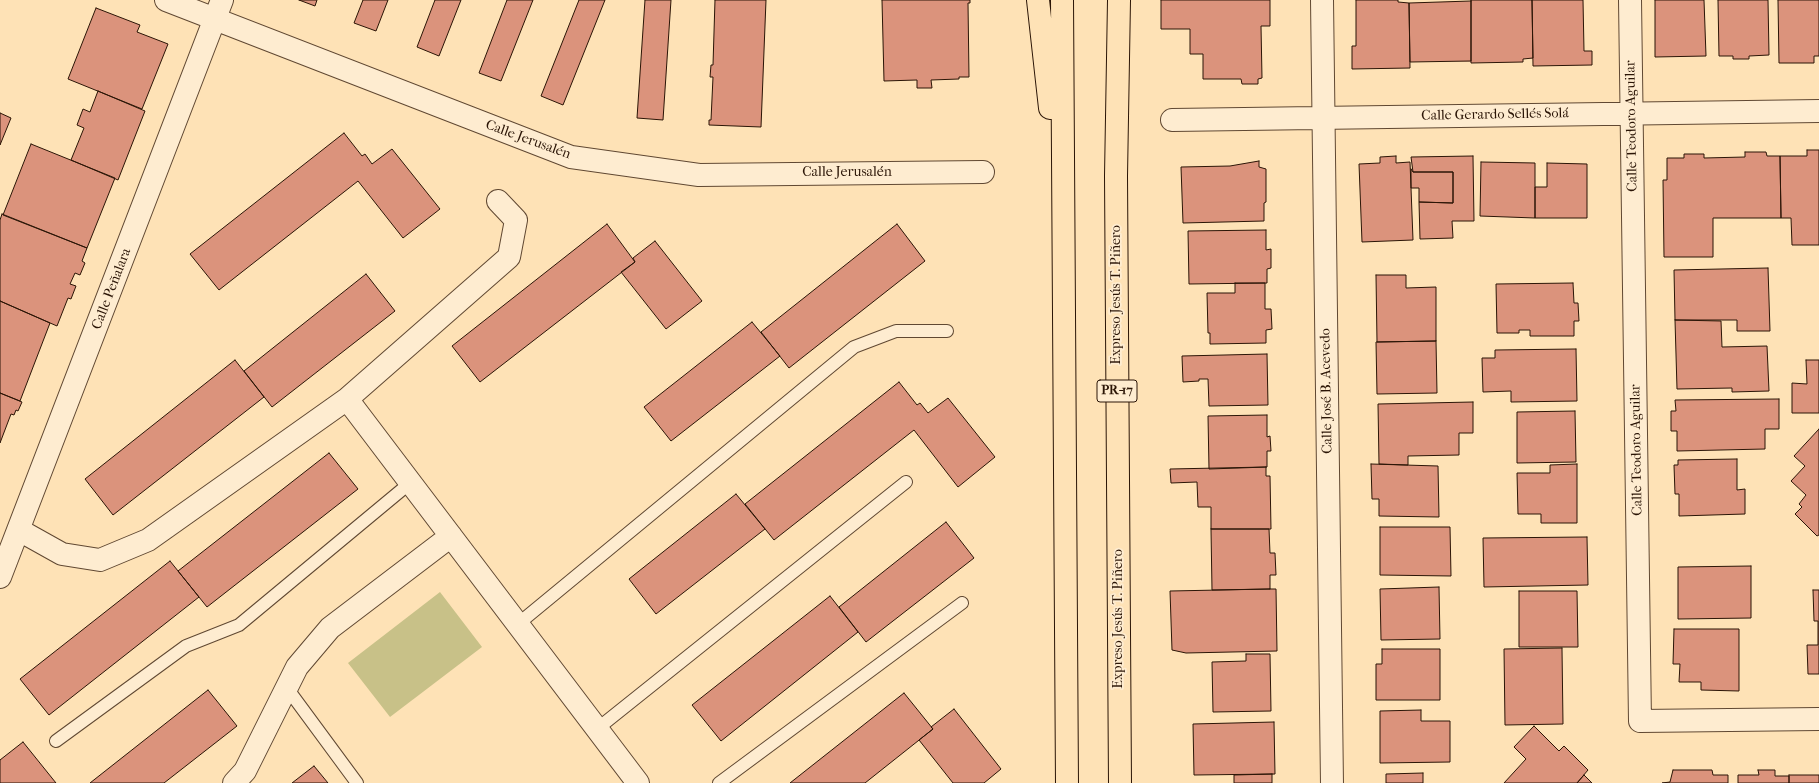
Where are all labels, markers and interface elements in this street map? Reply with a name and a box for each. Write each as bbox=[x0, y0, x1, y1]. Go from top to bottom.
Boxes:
street label: Calle Teodoro Aguilar bbox=[1622, 60, 1642, 192]
street label: Calle Gerardo Sellés Solá bbox=[1421, 105, 1569, 125]
street label: Calle Jerusalén bbox=[483, 117, 573, 163]
street label: Calle Jerusalén bbox=[802, 165, 892, 181]
street label: Expreso Jesús T. Piñero bbox=[1109, 225, 1125, 365]
street label: Calle Peñalara bbox=[89, 246, 135, 332]
street label: Calle José B. Acevedo bbox=[1318, 328, 1336, 454]
road number: PR-17 bbox=[1097, 380, 1137, 402]
street label: Calle Teodoro Aguilar bbox=[1627, 384, 1647, 516]
street label: Expreso Jesús T. Piñero bbox=[1111, 549, 1127, 689]

